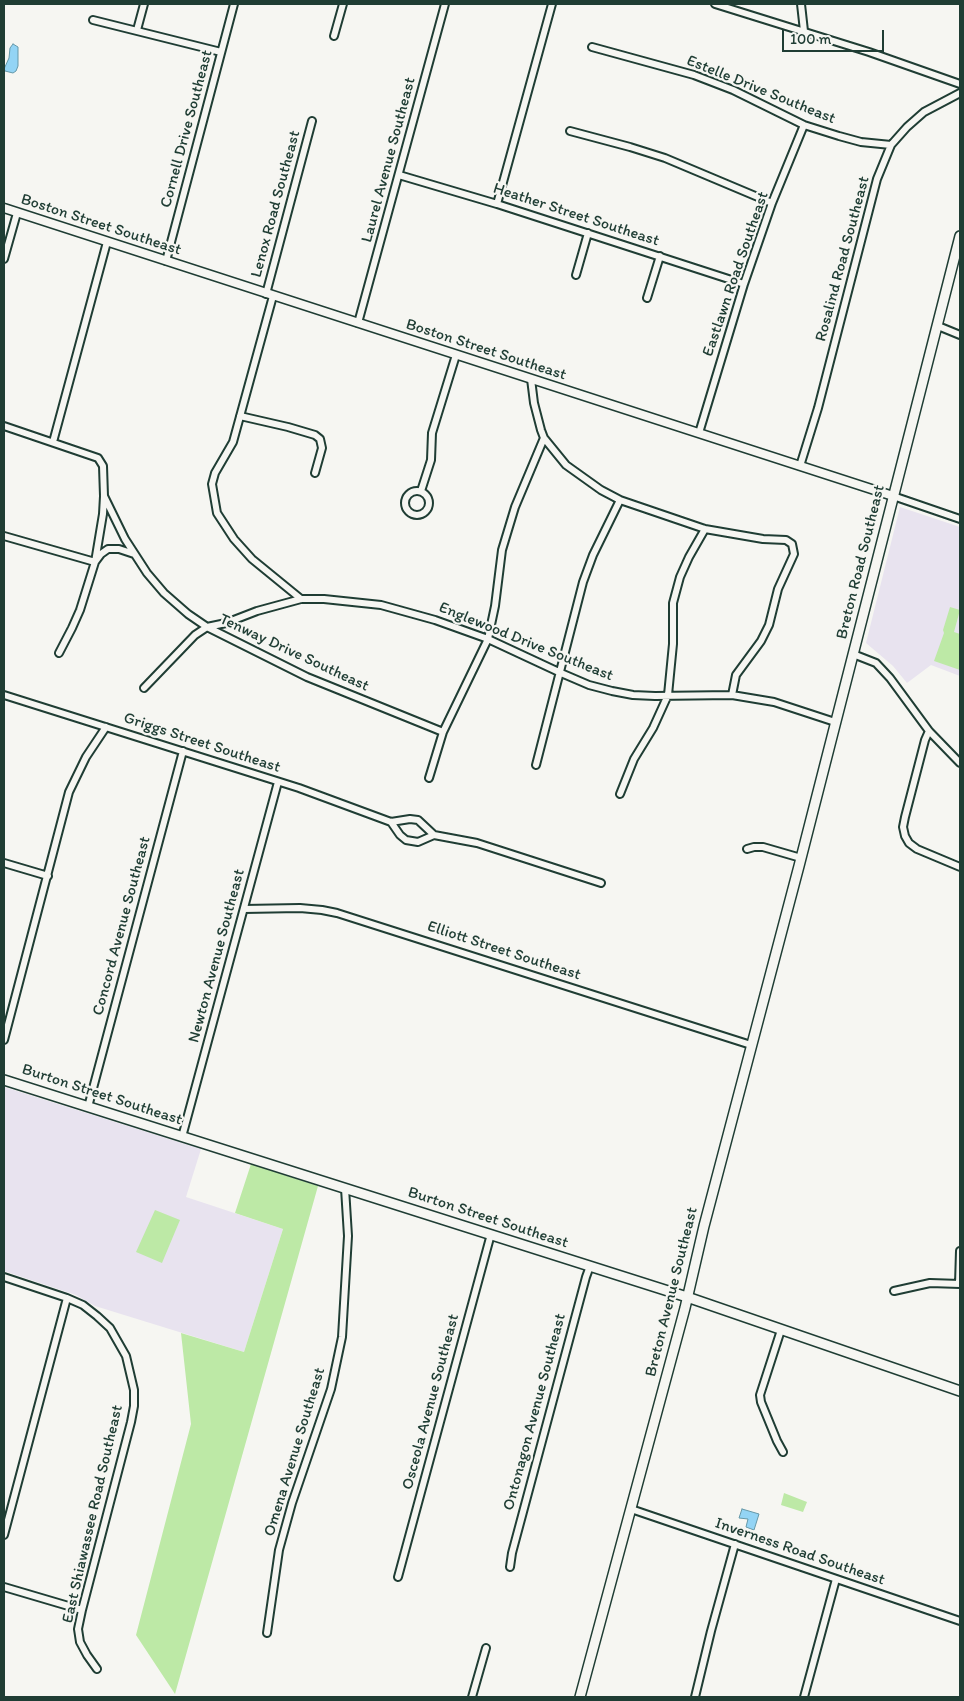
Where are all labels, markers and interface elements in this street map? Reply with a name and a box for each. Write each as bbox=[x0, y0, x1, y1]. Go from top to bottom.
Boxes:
scale bar bbox=[784, 20, 886, 52]
text: 100 m bbox=[790, 30, 831, 48]
street label: Cornell Drive Southeast bbox=[157, 48, 217, 210]
street label: Estelle Drive Southeast bbox=[684, 51, 838, 129]
street label: Laurel Avenue Southeast bbox=[358, 75, 420, 245]
street label: Lenox Road Southeast bbox=[247, 128, 305, 280]
street label: Rosalind Road Southeast bbox=[812, 174, 874, 344]
street label: Heather Street Southeast bbox=[490, 179, 662, 251]
street label: Eastlawn Road Southeast bbox=[699, 189, 773, 359]
street label: Boston Street Southeast bbox=[18, 190, 184, 260]
street label: Boston Street Southeast bbox=[403, 315, 569, 385]
street label: Breton Road Southeast bbox=[833, 483, 889, 641]
street label: Englewood Drive Southeast bbox=[436, 598, 616, 686]
street label: Tenway Drive Southeast bbox=[216, 610, 372, 696]
street label: Griggs Street Southeast bbox=[121, 709, 283, 777]
street label: Concord Avenue Southeast bbox=[89, 834, 155, 1018]
street label: Newton Avenue Southeast bbox=[185, 867, 249, 1045]
street label: Elliott Street Southeast bbox=[425, 917, 583, 985]
street label: Burton Street Southeast bbox=[19, 1060, 185, 1130]
street label: Burton Street Southeast bbox=[405, 1183, 571, 1253]
street label: Breton Avenue Southeast bbox=[642, 1205, 702, 1379]
street label: Ontonagon Avenue Southeast bbox=[499, 1311, 571, 1513]
street label: Osceola Avenue Southeast bbox=[398, 1312, 464, 1492]
street label: Omena Avenue Southeast bbox=[260, 1365, 330, 1539]
street label: East Shiawassee Road Southeast bbox=[59, 1403, 127, 1625]
street label: Inverness Road Southeast bbox=[713, 1514, 887, 1590]

